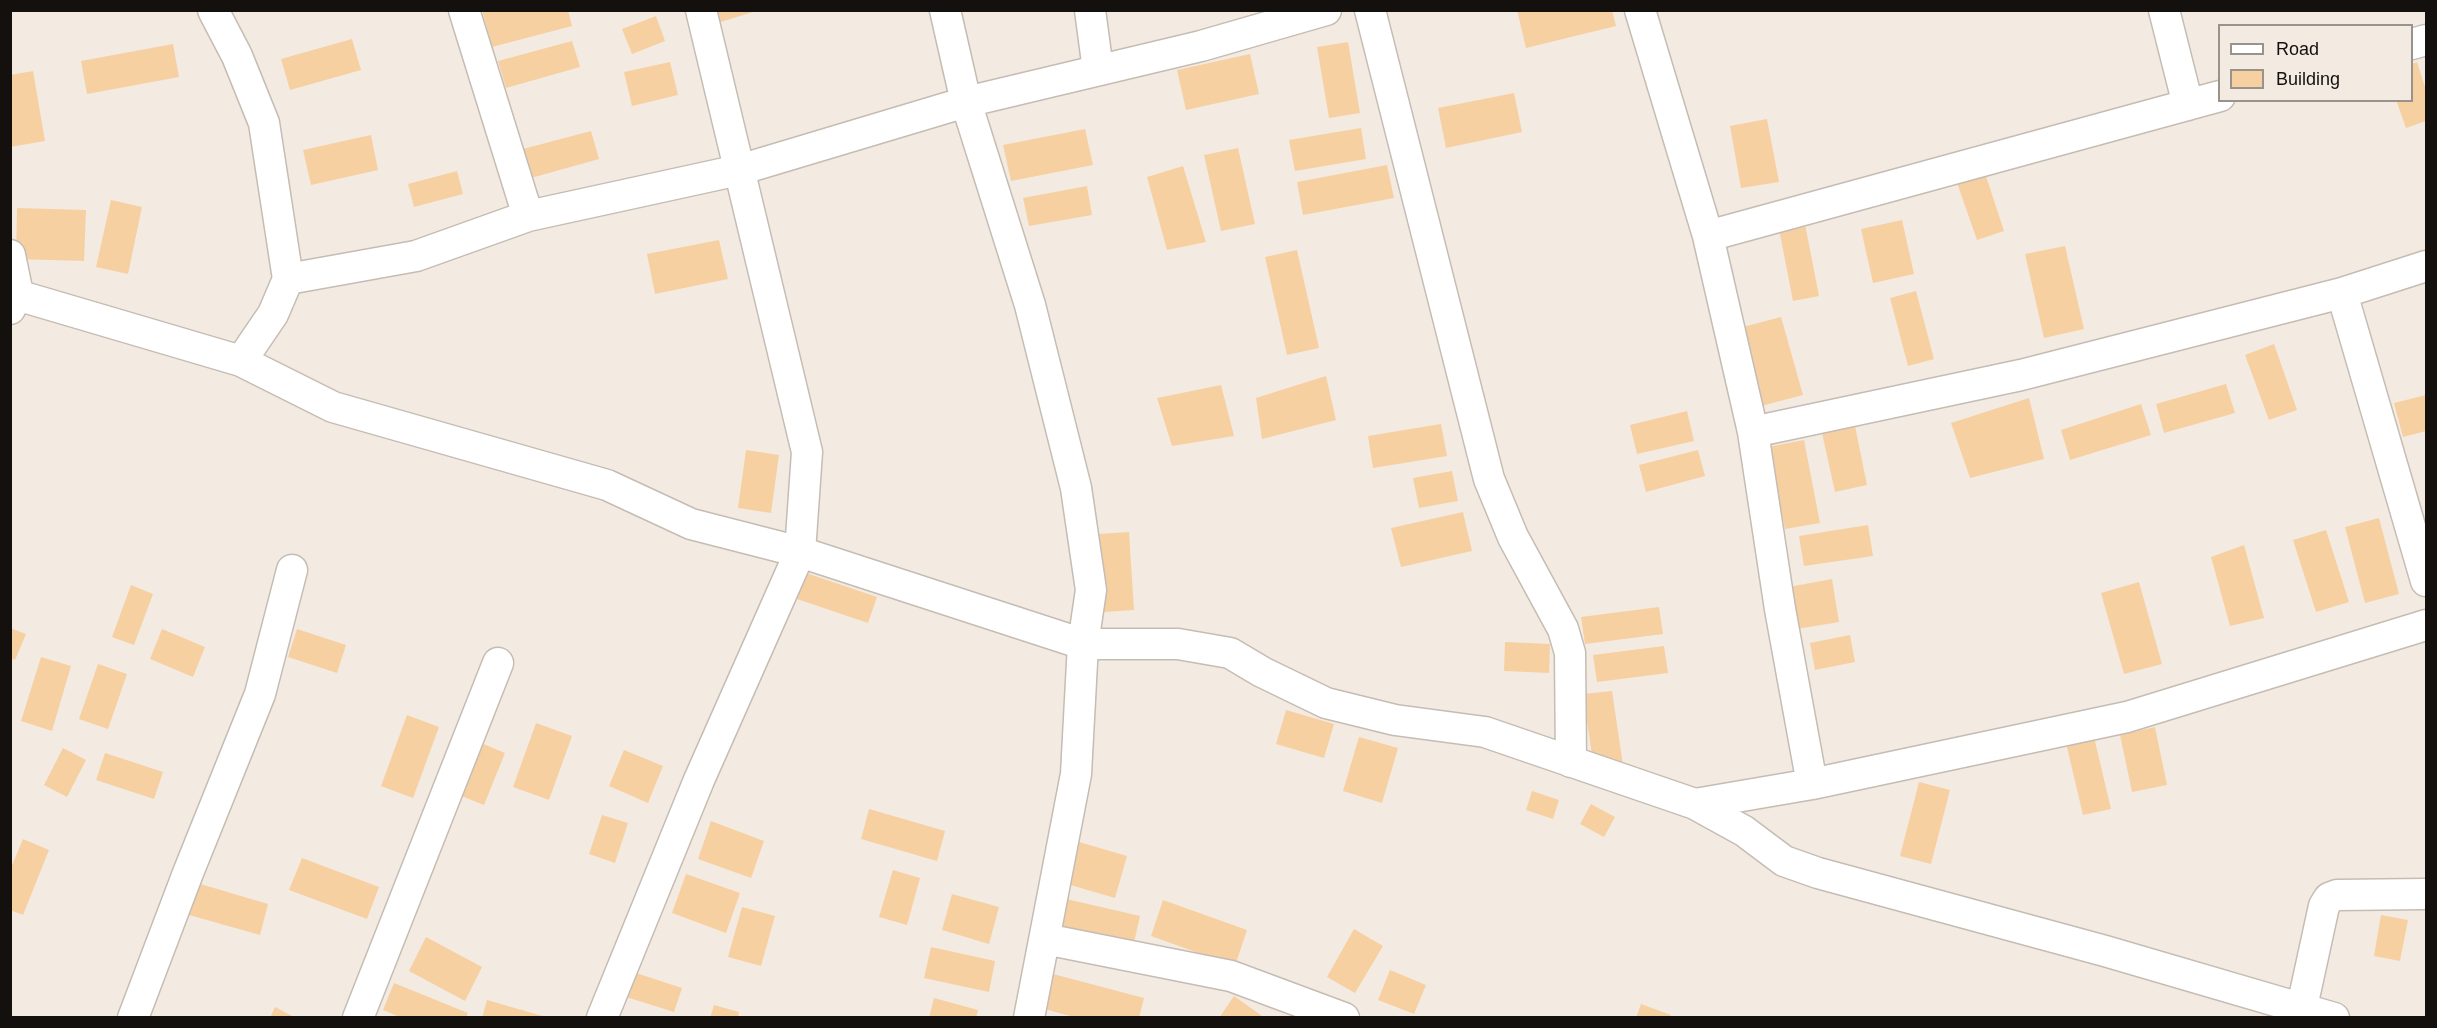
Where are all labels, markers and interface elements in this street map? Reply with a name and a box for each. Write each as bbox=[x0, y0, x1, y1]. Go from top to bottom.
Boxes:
legend bbox=[2218, 24, 2413, 102]
text: Road bbox=[2276, 39, 2319, 59]
text: Building bbox=[2276, 69, 2340, 89]

